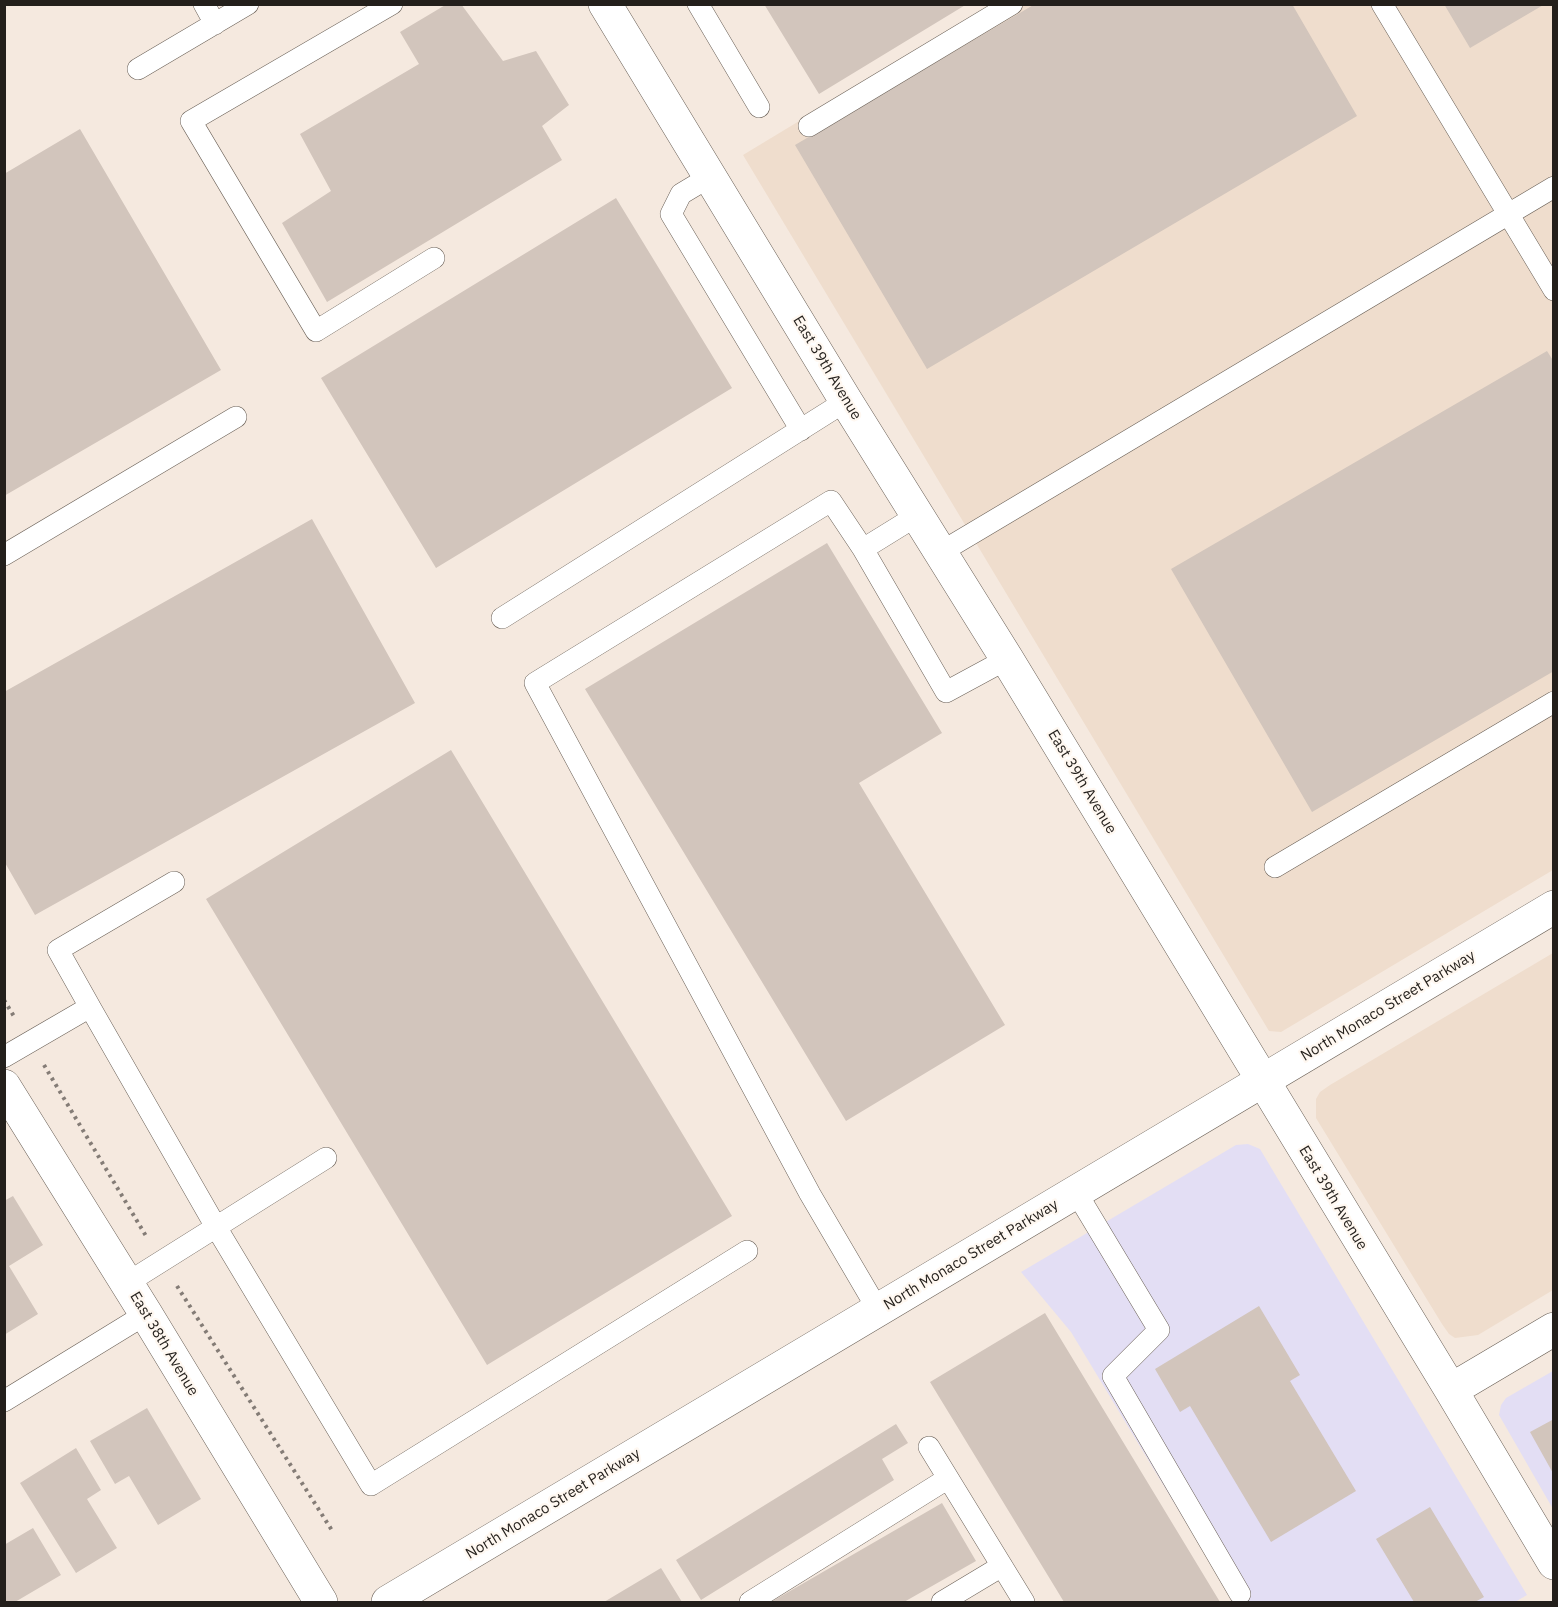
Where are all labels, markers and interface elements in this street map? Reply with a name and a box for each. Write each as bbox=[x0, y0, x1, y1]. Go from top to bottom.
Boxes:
street label: East 39th Avenue bbox=[789, 313, 865, 423]
street label: East 39th Avenue bbox=[1044, 727, 1120, 837]
street label: North Monaco Street Parkway bbox=[1298, 947, 1478, 1065]
street label: East 39th Avenue bbox=[1295, 1143, 1371, 1253]
street label: North Monaco Street Parkway bbox=[881, 1196, 1061, 1314]
street label: East 38th Avenue bbox=[126, 1289, 202, 1399]
street label: North Monaco Street Parkway bbox=[463, 1445, 643, 1563]

